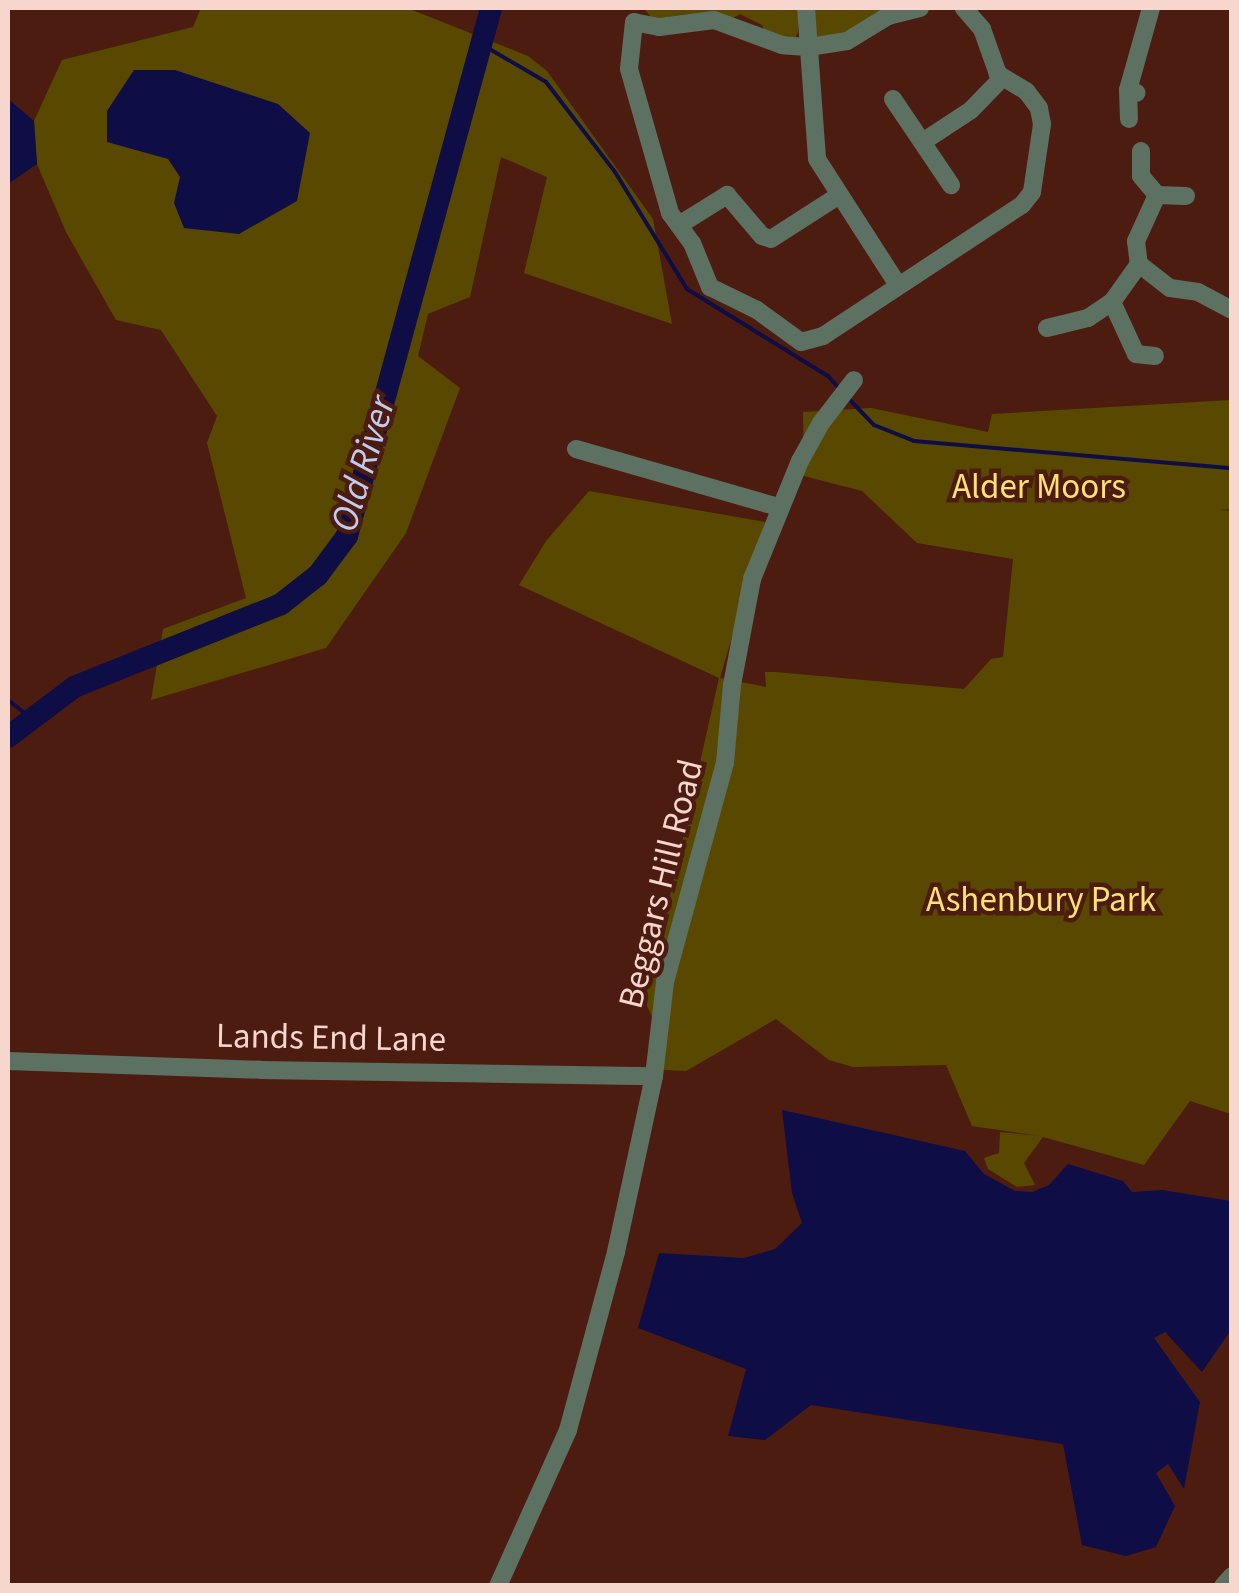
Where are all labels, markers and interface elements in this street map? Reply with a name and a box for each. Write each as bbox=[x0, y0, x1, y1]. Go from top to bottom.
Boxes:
water label: Old River bbox=[322, 391, 406, 537]
park label: Alder Moors bbox=[952, 466, 1126, 508]
street label: Beggars Hill Road bbox=[610, 755, 712, 1013]
park label: Ashenbury Park bbox=[926, 879, 1156, 921]
street label: Lands End Lane bbox=[216, 1015, 446, 1061]

